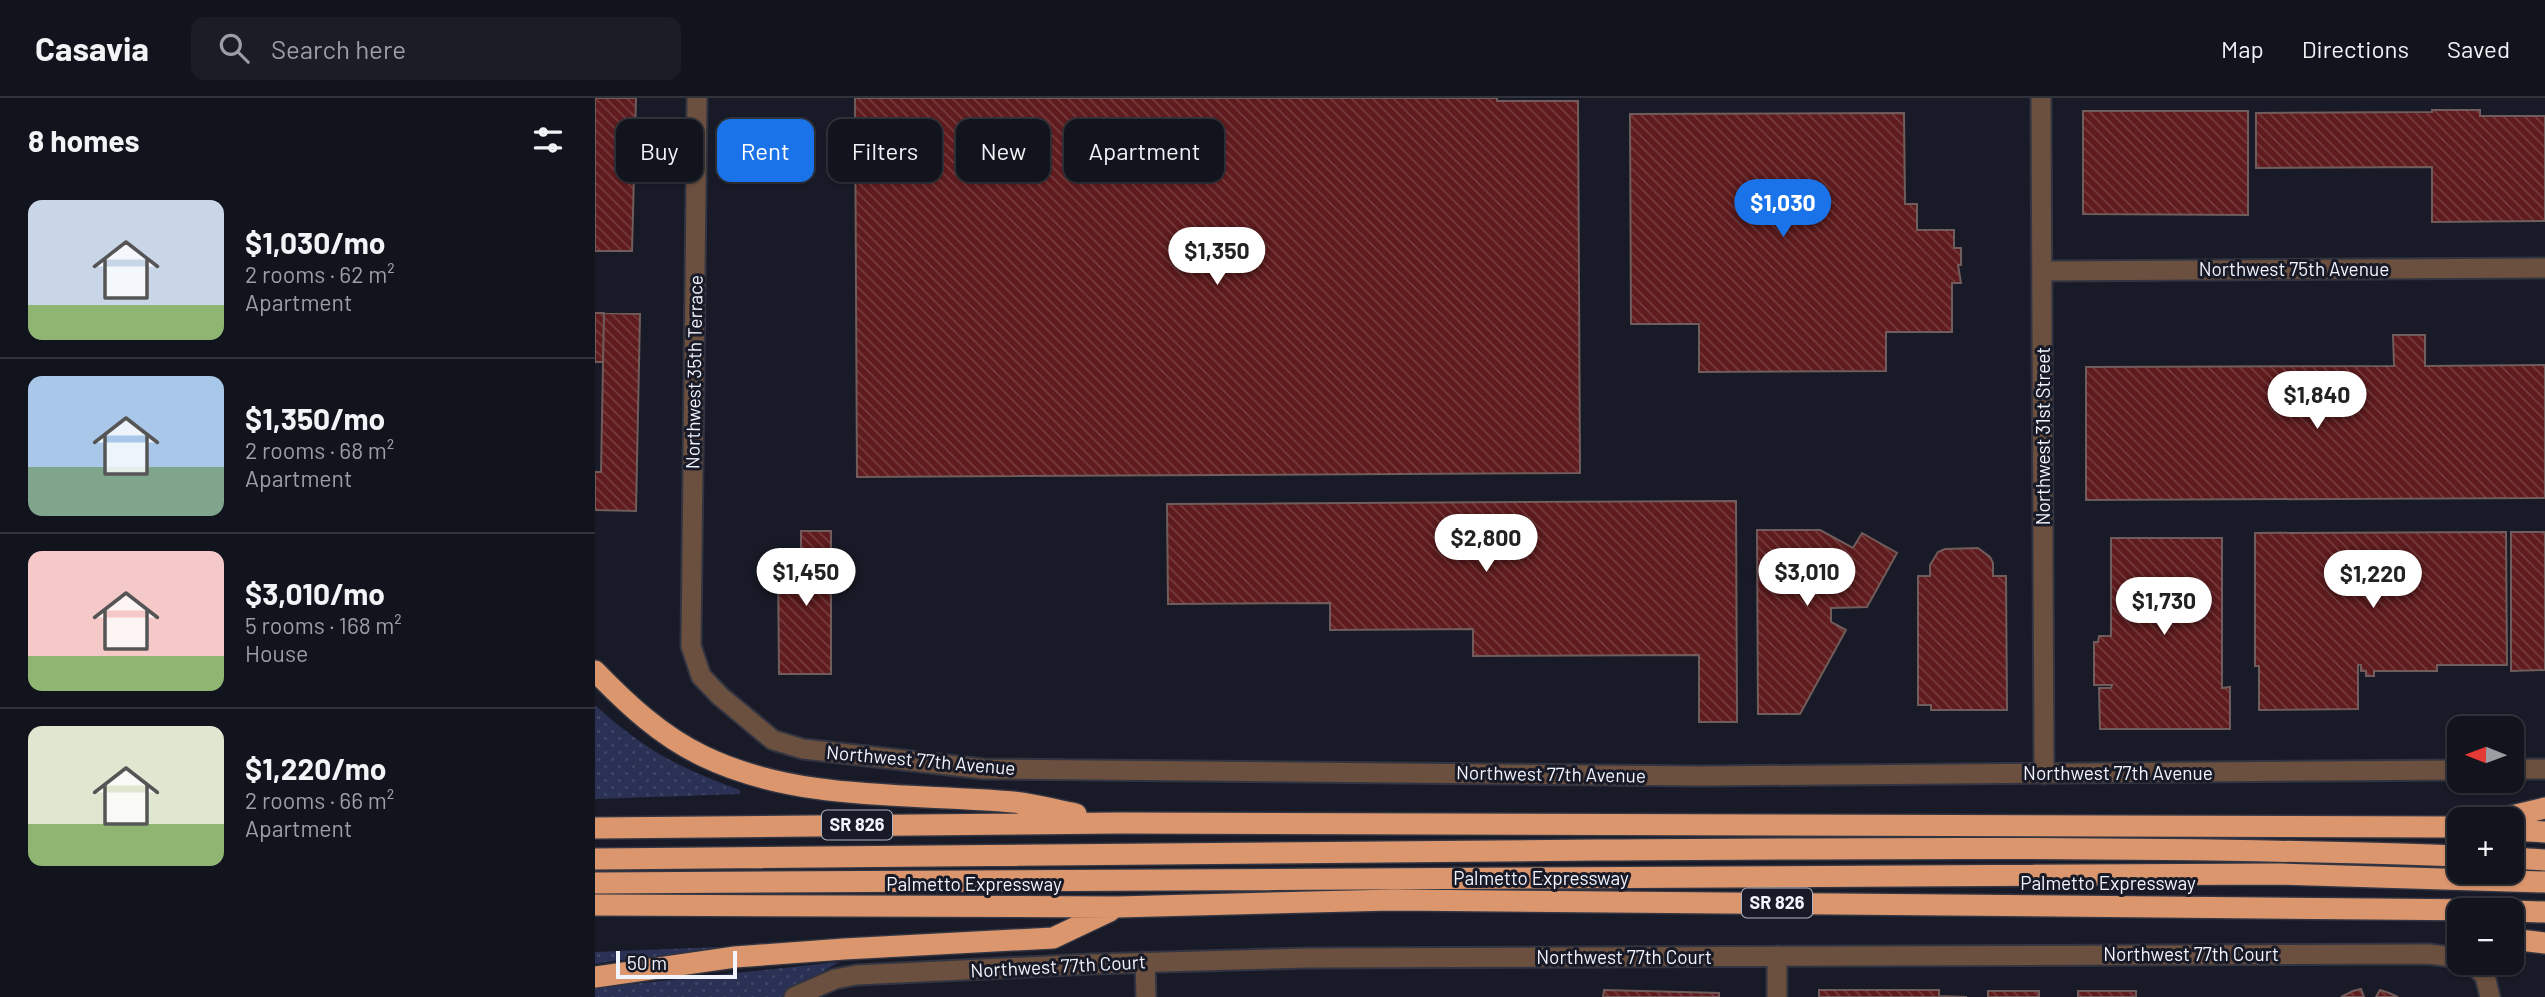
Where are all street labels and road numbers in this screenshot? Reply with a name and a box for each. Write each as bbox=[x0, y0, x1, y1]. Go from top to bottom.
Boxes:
street label: Northwest 75th Avenue bbox=[2199, 257, 2389, 280]
street label: Northwest 35th Terrace bbox=[680, 275, 707, 469]
street label: Northwest 31st Street bbox=[2031, 347, 2054, 525]
street label: Northwest 77th Avenue bbox=[825, 740, 1017, 779]
street label: Northwest 77th Avenue bbox=[1456, 760, 1646, 787]
street label: Northwest 77th Avenue bbox=[2023, 761, 2213, 784]
road number: SR 826 bbox=[822, 810, 892, 840]
street label: Palmetto Expressway bbox=[1453, 866, 1629, 889]
street label: Palmetto Expressway bbox=[2020, 871, 2196, 894]
street label: Palmetto Expressway bbox=[886, 872, 1062, 895]
road number: SR 826 bbox=[1742, 888, 1812, 918]
street label: Northwest 77th Court bbox=[2103, 942, 2279, 965]
street label: Northwest 77th Court bbox=[1536, 945, 1712, 968]
street label: Northwest 77th Court bbox=[970, 949, 1146, 982]

